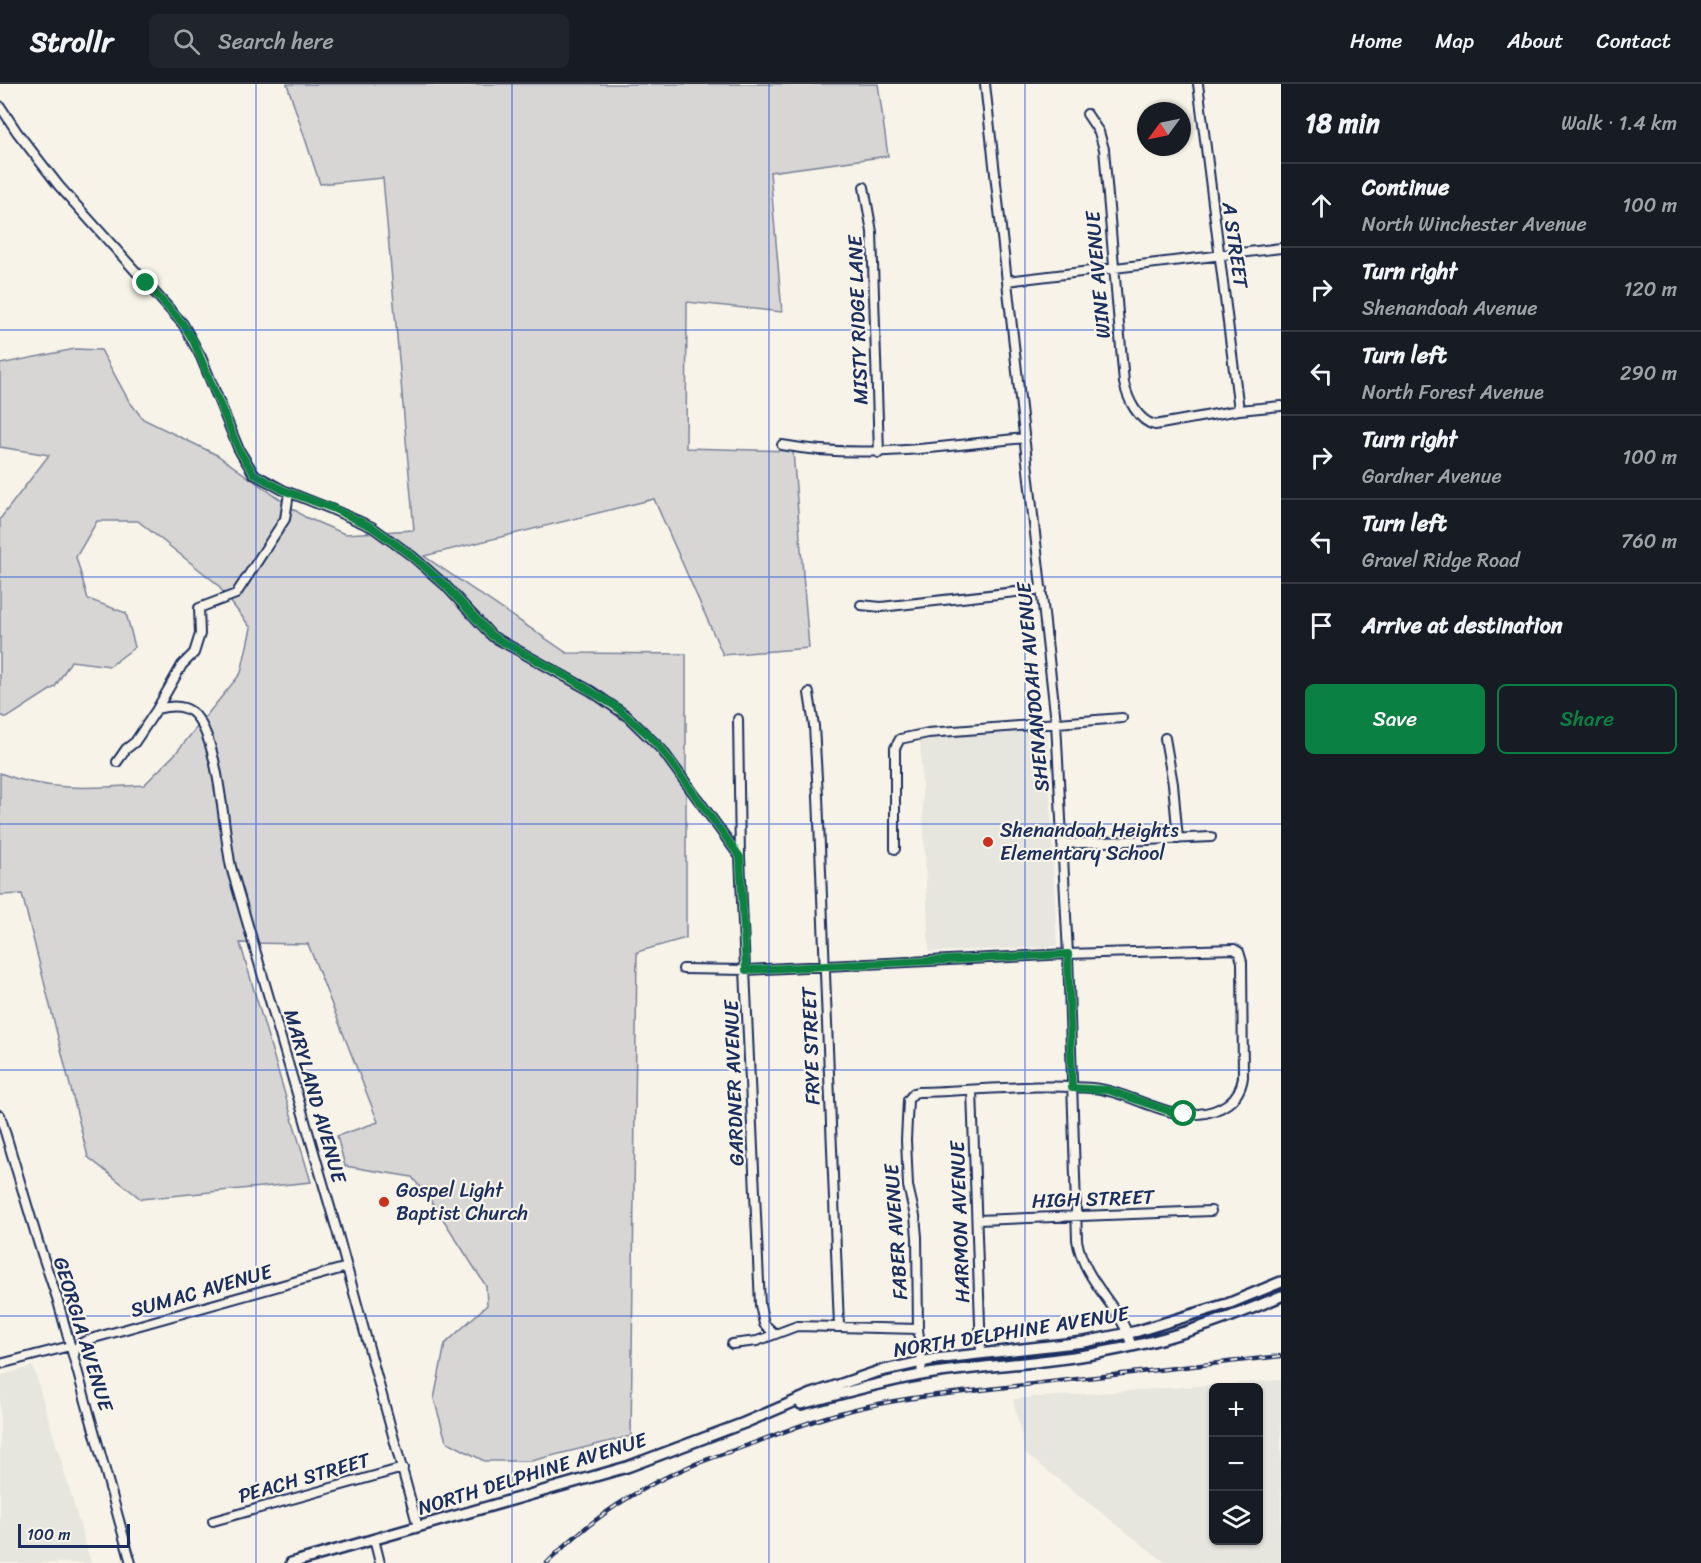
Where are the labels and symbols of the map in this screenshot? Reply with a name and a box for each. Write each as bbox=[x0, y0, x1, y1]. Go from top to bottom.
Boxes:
north arrow bbox=[1137, 102, 1191, 156]
street label: A STREET bbox=[1211, 199, 1259, 292]
street label: WINE AVENUE bbox=[1075, 208, 1121, 340]
street label: MISTY RIDGE LANE bbox=[837, 233, 878, 405]
route end bbox=[132, 269, 158, 295]
street label: SHENANDOAH AVENUE bbox=[1006, 579, 1060, 793]
place label: Shenandoah Heights Elementary School bbox=[1000, 813, 1179, 871]
marker: Shenandoah Heights Elementary School bbox=[981, 835, 995, 849]
street label: FRYE STREET bbox=[791, 985, 831, 1106]
street label: GARDNER AVENUE bbox=[714, 998, 754, 1167]
street label: MARYLAND AVENUE bbox=[274, 1005, 357, 1189]
route start bbox=[1170, 1100, 1196, 1126]
street label: HARMON AVENUE bbox=[940, 1139, 980, 1303]
street label: FABER AVENUE bbox=[874, 1161, 918, 1301]
place label: Gospel Light Baptist Church bbox=[396, 1173, 528, 1231]
street label: HIGH STREET bbox=[1031, 1179, 1157, 1219]
marker: Gospel Light Baptist Church bbox=[377, 1195, 391, 1209]
street label: GEORGIA AVENUE bbox=[43, 1252, 124, 1417]
street label: SUMAC AVENUE bbox=[126, 1254, 278, 1328]
street label: NORTH DELPHINE AVENUE bbox=[891, 1296, 1133, 1368]
street label: NORTH DELPHINE AVENUE bbox=[413, 1422, 653, 1525]
street label: PEACH STREET bbox=[234, 1442, 376, 1513]
scale bar bbox=[18, 1521, 130, 1548]

